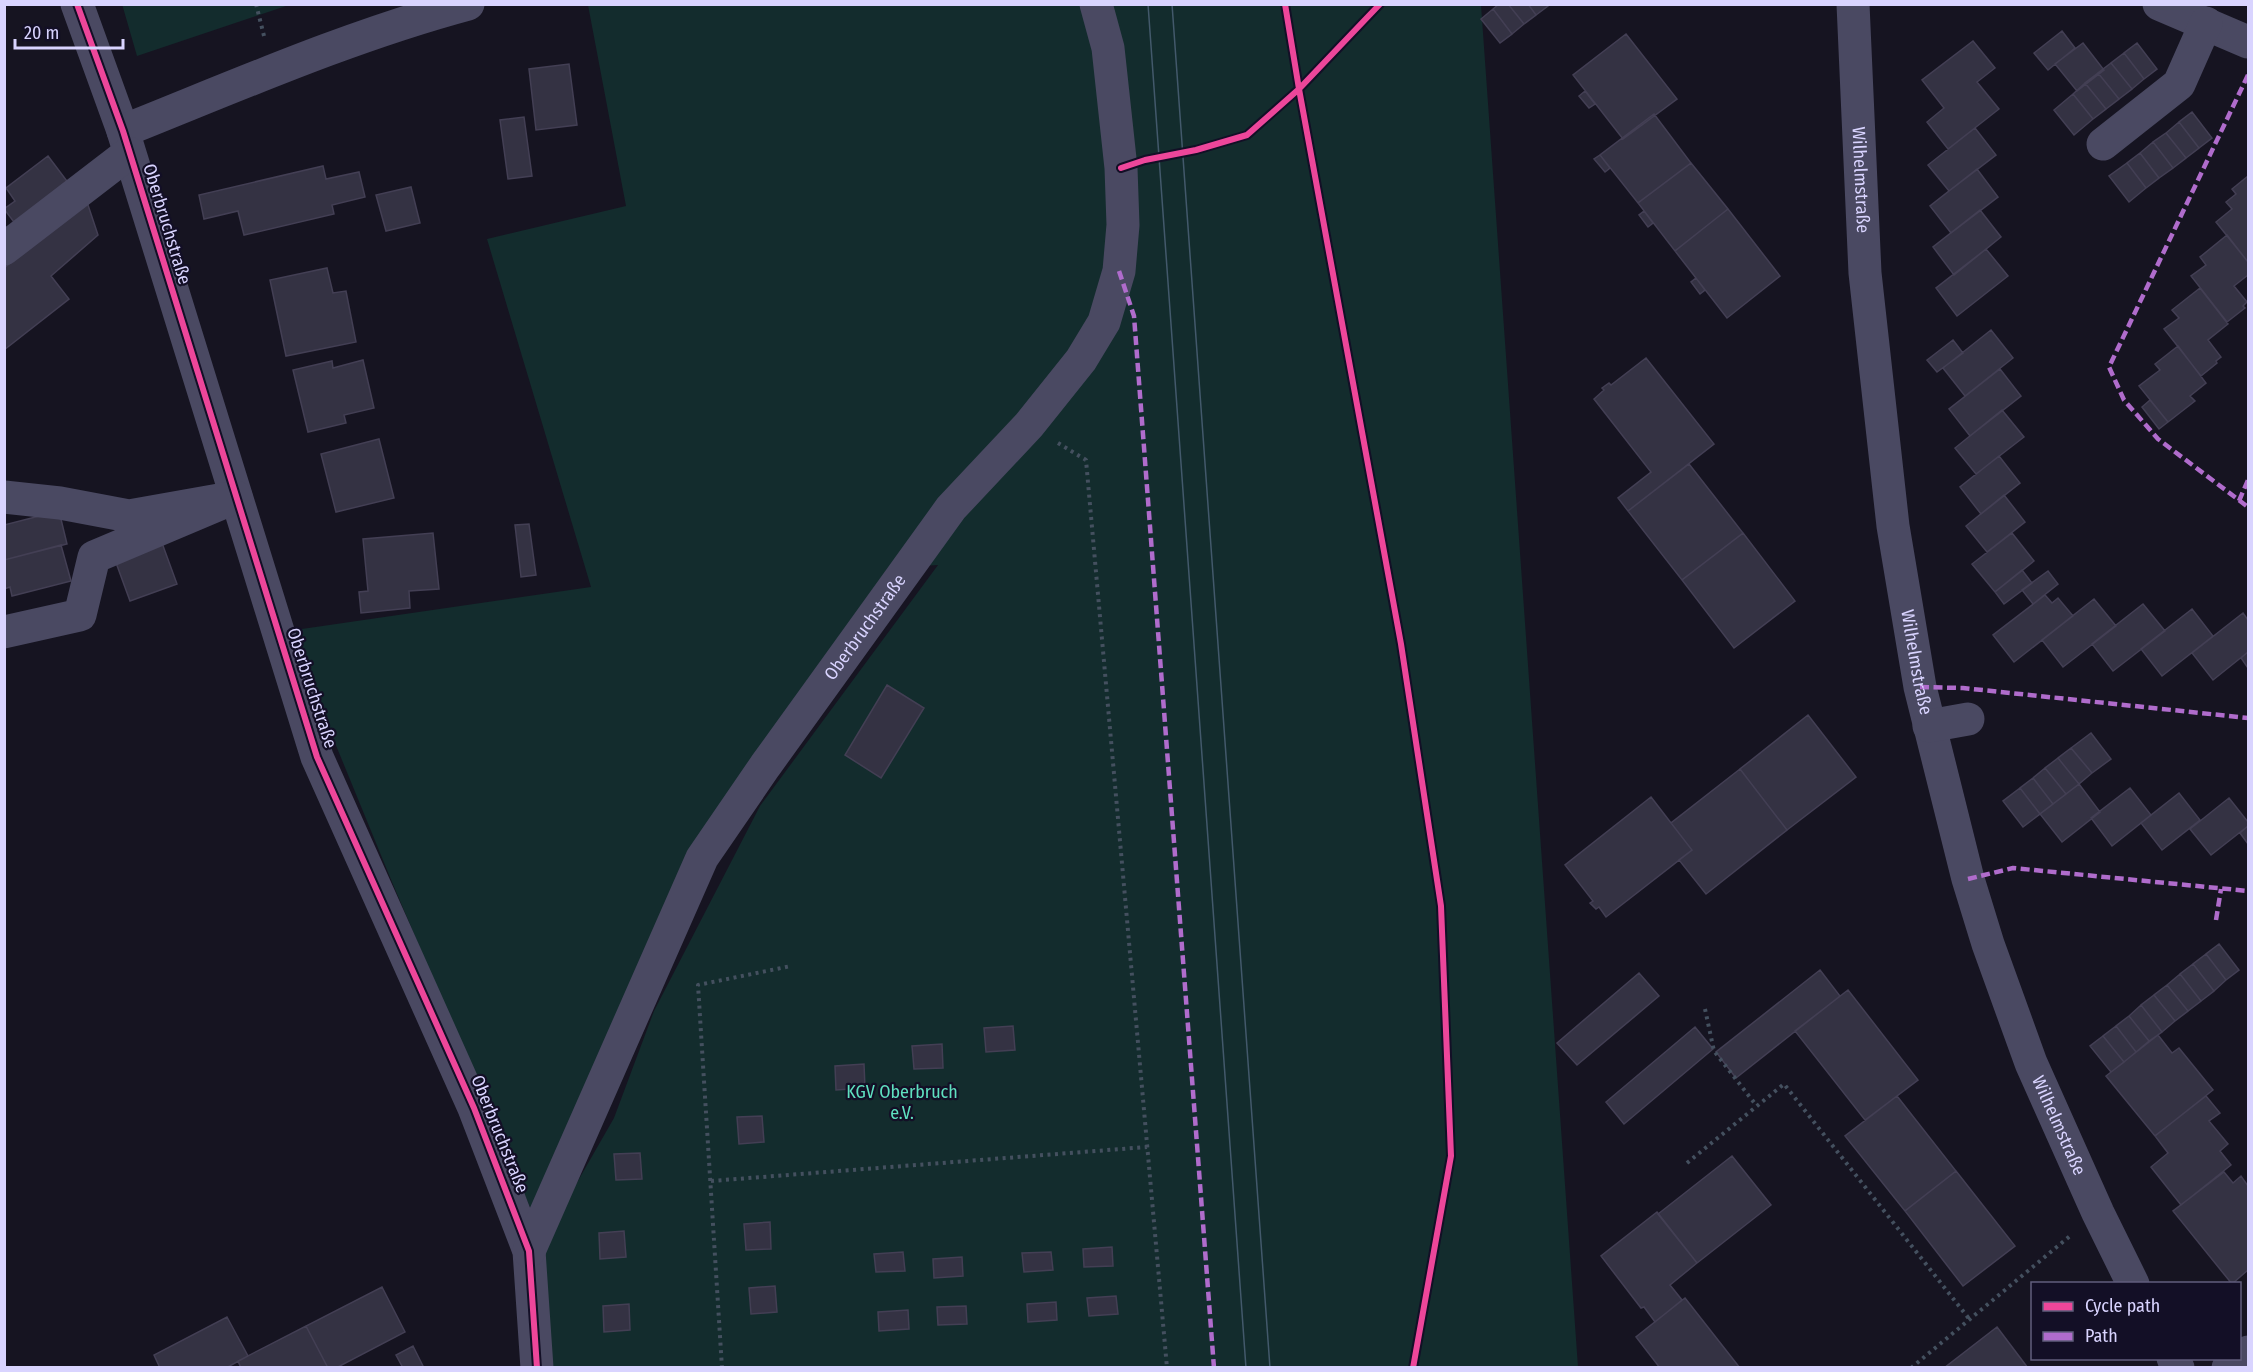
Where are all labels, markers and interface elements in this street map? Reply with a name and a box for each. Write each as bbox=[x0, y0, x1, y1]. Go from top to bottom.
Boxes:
scale bar bbox=[15, 12, 123, 50]
text: 20 m bbox=[24, 22, 59, 44]
street label: Wilhelmstraße bbox=[1847, 126, 1874, 234]
street label: Oberbruchstraße bbox=[138, 161, 196, 287]
street label: Oberbruchstraße bbox=[820, 570, 911, 684]
street label: Wilhelmstraße bbox=[1896, 608, 1938, 717]
street label: Oberbruchstraße bbox=[282, 625, 342, 751]
street label: Oberbruchstraße bbox=[466, 1072, 534, 1196]
street label: Wilhelmstraße bbox=[2027, 1072, 2091, 1179]
park label: KGV Oberbruch e.V. bbox=[846, 1081, 958, 1124]
legend bbox=[2031, 1282, 2241, 1360]
text: Cycle path bbox=[2085, 1295, 2160, 1317]
text: Path bbox=[2085, 1325, 2118, 1347]

